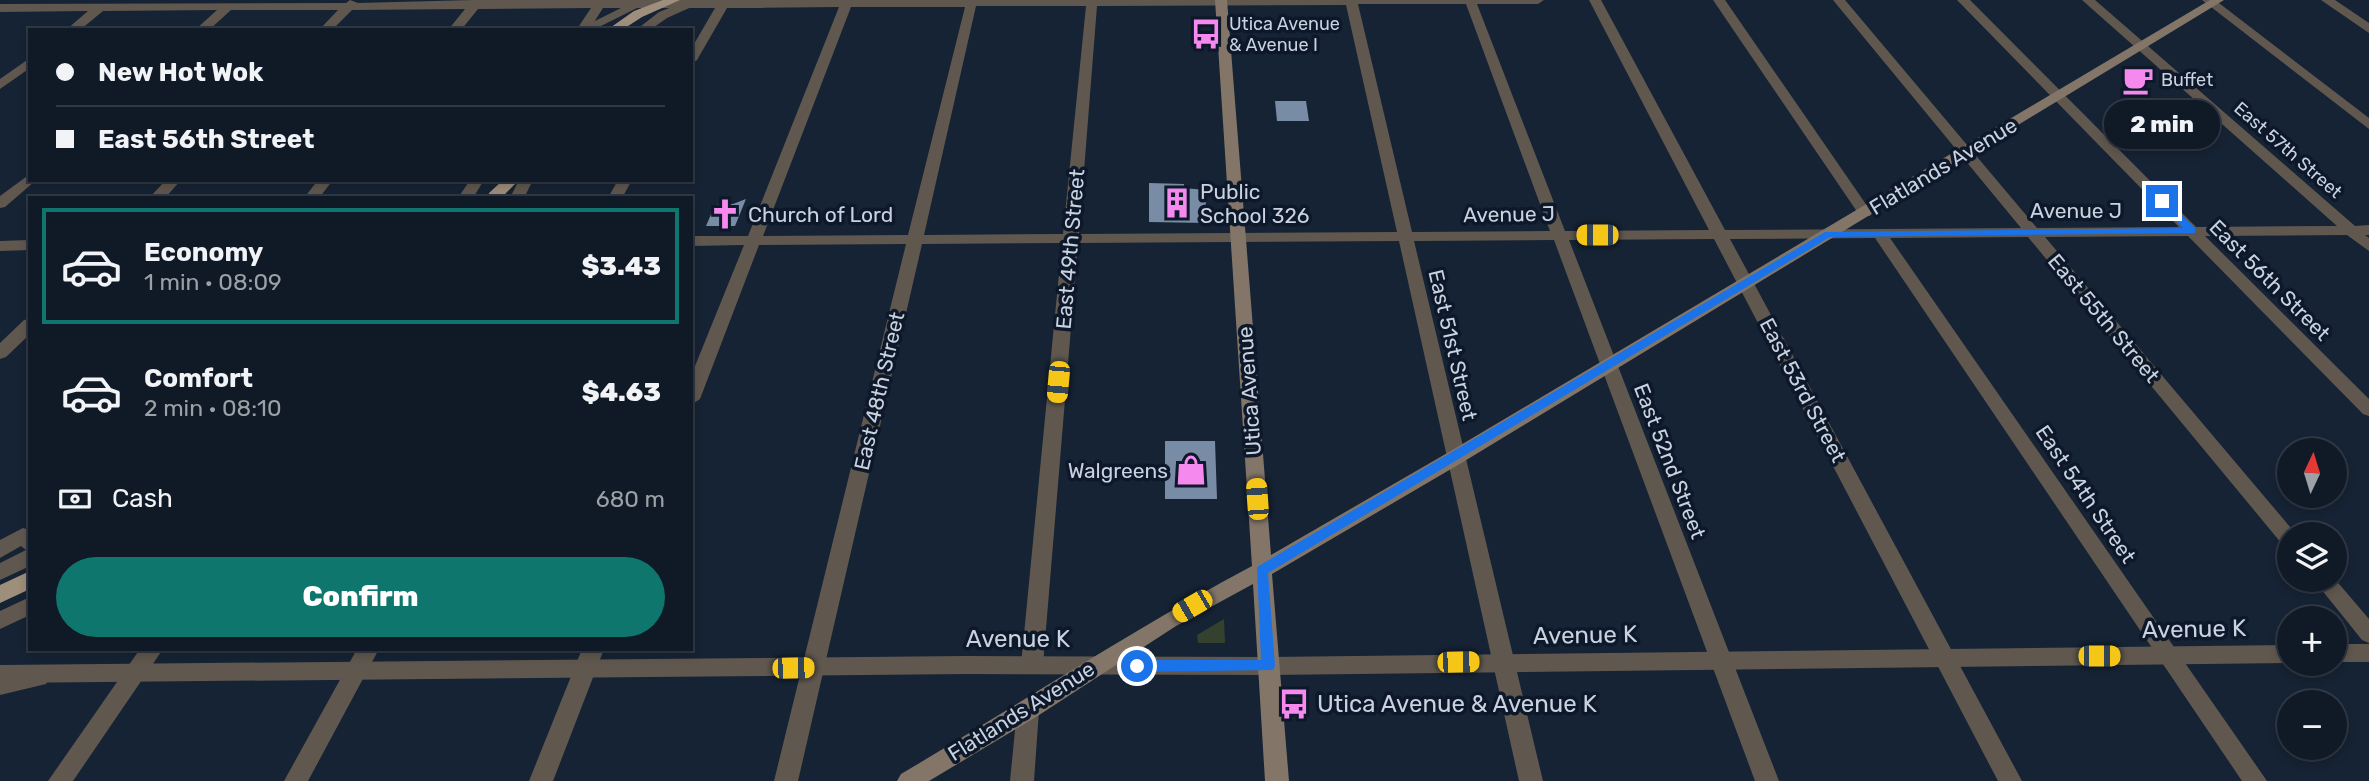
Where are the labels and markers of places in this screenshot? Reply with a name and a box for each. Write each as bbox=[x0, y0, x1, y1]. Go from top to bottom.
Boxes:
place label: Utica Avenue & Avenue I bbox=[1229, 13, 1340, 56]
bus stop icon: Utica Avenue & Avenue I bbox=[1189, 17, 1223, 51]
cafe icon: Buffet bbox=[2121, 63, 2155, 97]
place label: Buffet bbox=[2161, 69, 2213, 91]
place label: Public School 326 bbox=[1200, 179, 1309, 228]
building icon: Public School 326 bbox=[1160, 186, 1194, 220]
church icon: Church of Lord bbox=[708, 197, 742, 231]
place label: Church of Lord bbox=[748, 202, 893, 227]
shop icon: Walgreens bbox=[1174, 453, 1208, 487]
place label: Walgreens bbox=[1068, 458, 1168, 483]
bus stop icon: Utica Avenue & Avenue K bbox=[1277, 687, 1311, 721]
place label: Utica Avenue & Avenue K bbox=[1317, 690, 1598, 718]

